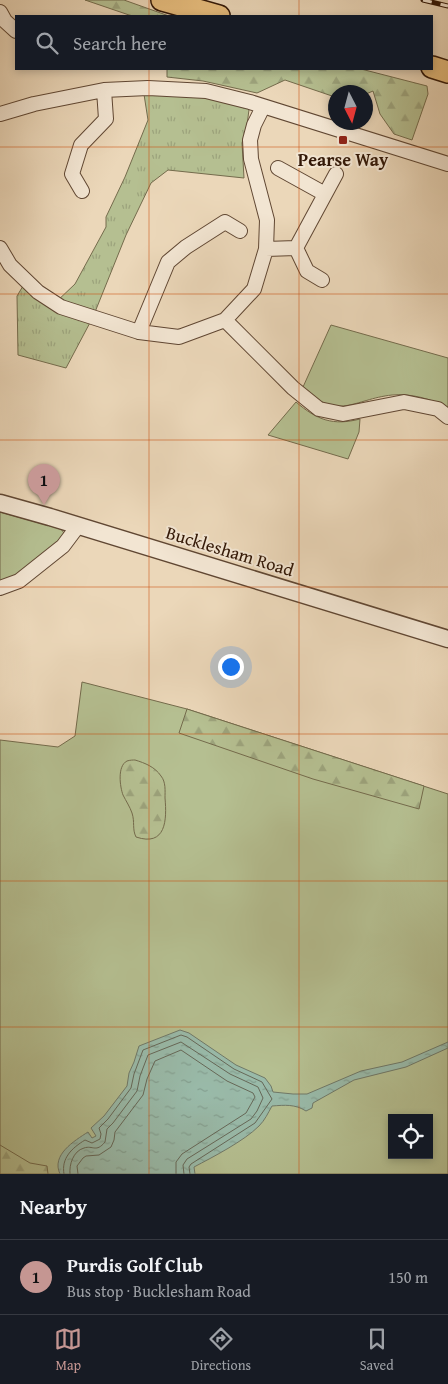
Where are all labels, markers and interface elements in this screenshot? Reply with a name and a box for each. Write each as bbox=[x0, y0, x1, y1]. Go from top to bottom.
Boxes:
search box bbox=[15, 15, 433, 70]
icon: search bbox=[33, 29, 61, 57]
text: Search here bbox=[73, 29, 167, 57]
north arrow bbox=[328, 85, 373, 130]
marker: Pearse Way bbox=[337, 134, 349, 146]
place label: Pearse Way bbox=[298, 146, 389, 173]
pin: 1 bbox=[28, 464, 60, 505]
street label: Bucklesham Road bbox=[163, 519, 298, 583]
your location bbox=[218, 654, 244, 680]
map controls bbox=[388, 1114, 433, 1159]
button: locate bbox=[388, 1114, 433, 1159]
text: Nearby bbox=[20, 1191, 87, 1222]
text: Purdis Golf Club bbox=[67, 1251, 203, 1279]
text: 1 bbox=[32, 1265, 40, 1289]
text: 150 m bbox=[388, 1265, 428, 1289]
text: Bus stop · Bucklesham Road bbox=[67, 1279, 251, 1303]
tab: Map bbox=[54, 1325, 82, 1375]
tab: Directions bbox=[191, 1325, 251, 1375]
tab: Saved bbox=[360, 1325, 394, 1375]

